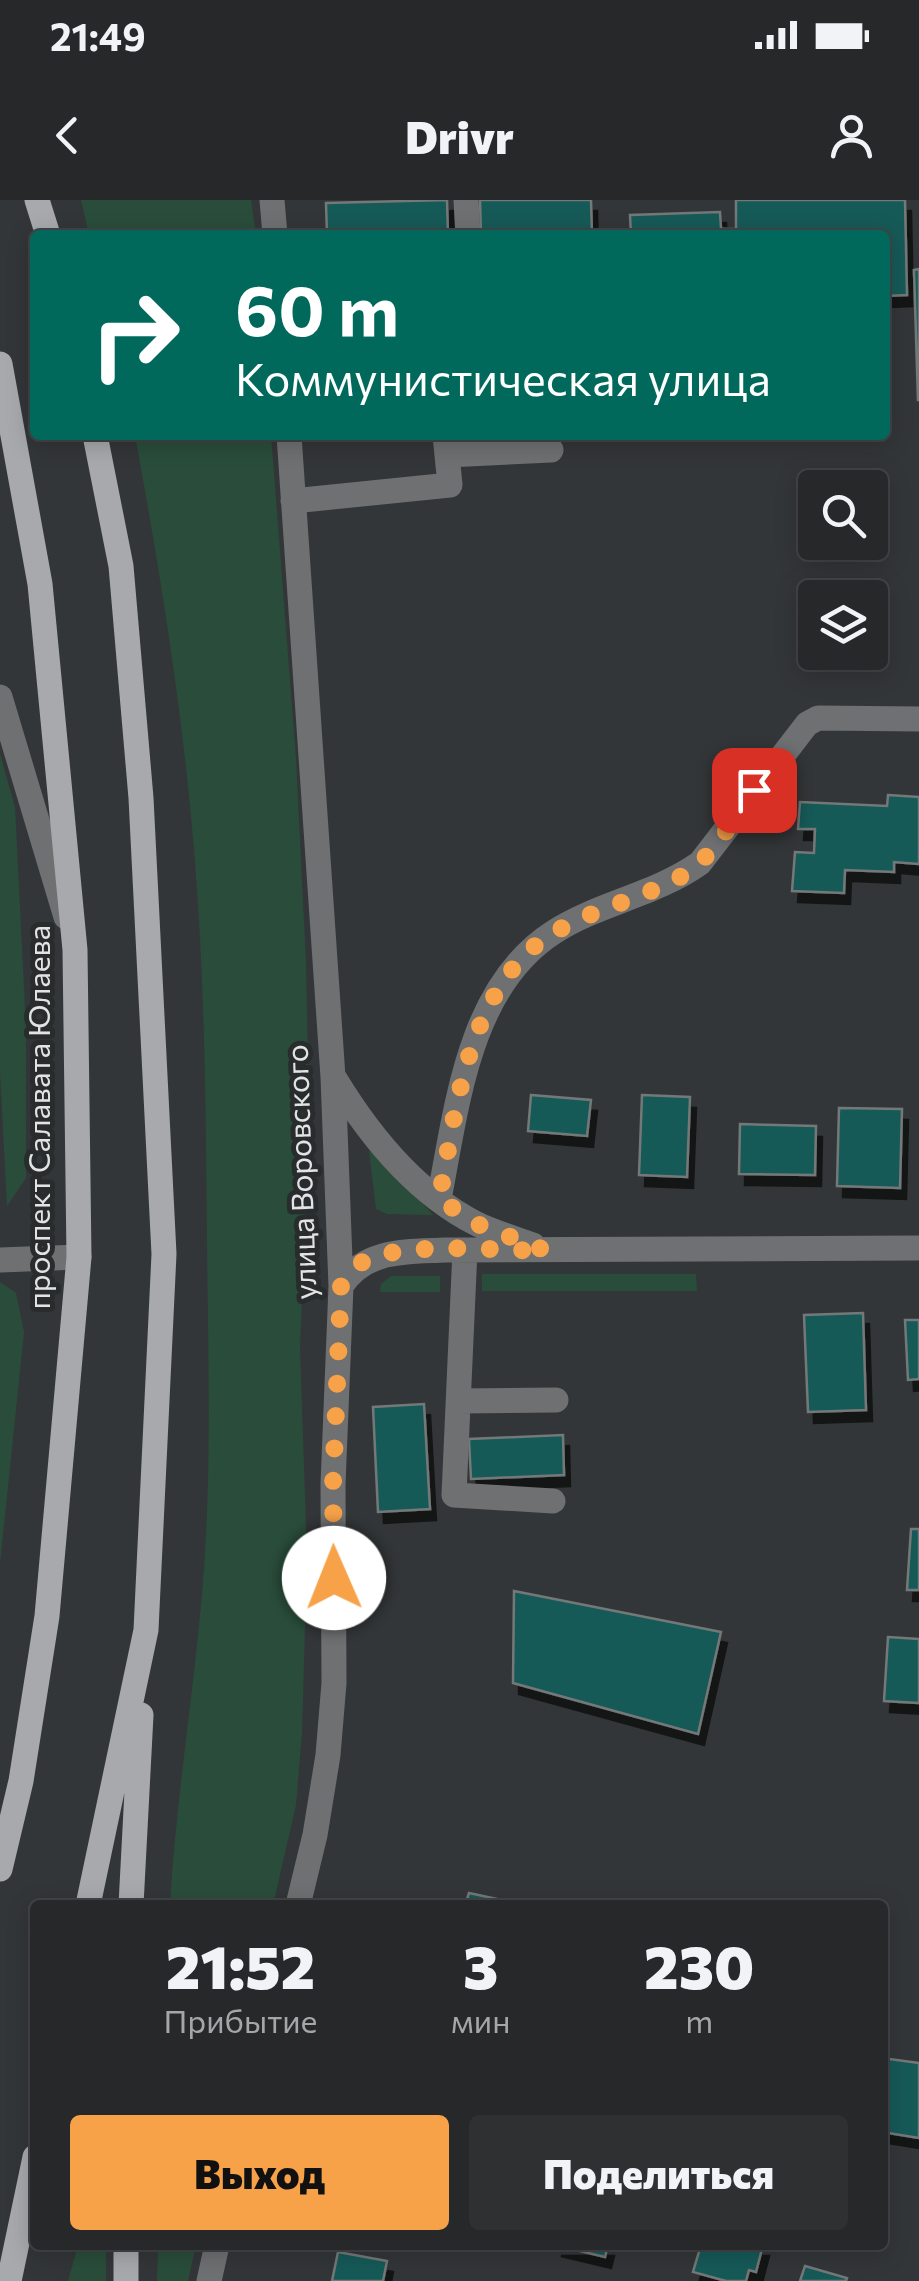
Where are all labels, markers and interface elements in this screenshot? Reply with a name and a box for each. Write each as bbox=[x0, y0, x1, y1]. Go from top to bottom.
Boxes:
text: 21:49 bbox=[50, 12, 146, 59]
icon: back bbox=[40, 108, 95, 163]
text: Drivr bbox=[405, 108, 514, 163]
icon: person bbox=[824, 108, 879, 163]
text: 60 m bbox=[235, 265, 399, 350]
icon: right bbox=[70, 270, 200, 400]
text: Коммунистическая улица bbox=[235, 350, 771, 405]
map controls bbox=[798, 470, 888, 670]
button: search bbox=[798, 470, 888, 560]
button: layers bbox=[798, 580, 888, 670]
pin bbox=[712, 748, 797, 833]
icon: arrive bbox=[727, 763, 782, 818]
street label: проспект Салавата Юлаева bbox=[19, 925, 56, 1309]
street label: улица Воровского bbox=[277, 1044, 322, 1300]
position arrow bbox=[282, 1526, 386, 1630]
text: 21:52 bbox=[166, 1928, 315, 2001]
text: 3 bbox=[463, 1928, 498, 2001]
text: 230 bbox=[644, 1928, 754, 2001]
text: Прибытие bbox=[164, 2000, 317, 2040]
text: мин bbox=[451, 2000, 510, 2040]
text: m bbox=[685, 2000, 713, 2040]
button: Выход bbox=[70, 2115, 449, 2230]
button: Поделиться bbox=[469, 2115, 848, 2230]

